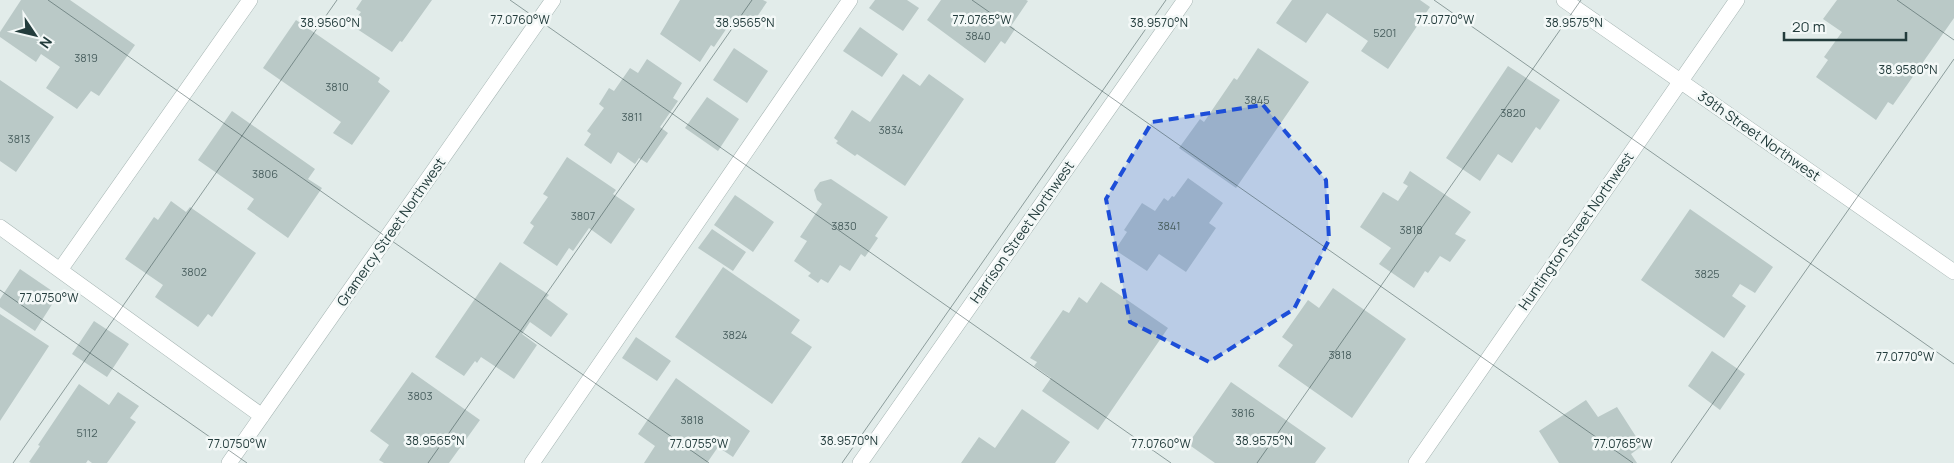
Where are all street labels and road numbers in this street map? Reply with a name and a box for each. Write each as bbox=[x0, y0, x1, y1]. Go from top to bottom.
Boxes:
street label: 39th Street Northwest bbox=[1694, 86, 1825, 185]
street label: Huntington Street Northwest bbox=[1514, 148, 1638, 313]
street label: Gramercy Street Northwest bbox=[332, 153, 449, 310]
street label: Harrison Street Northwest bbox=[965, 156, 1078, 307]

